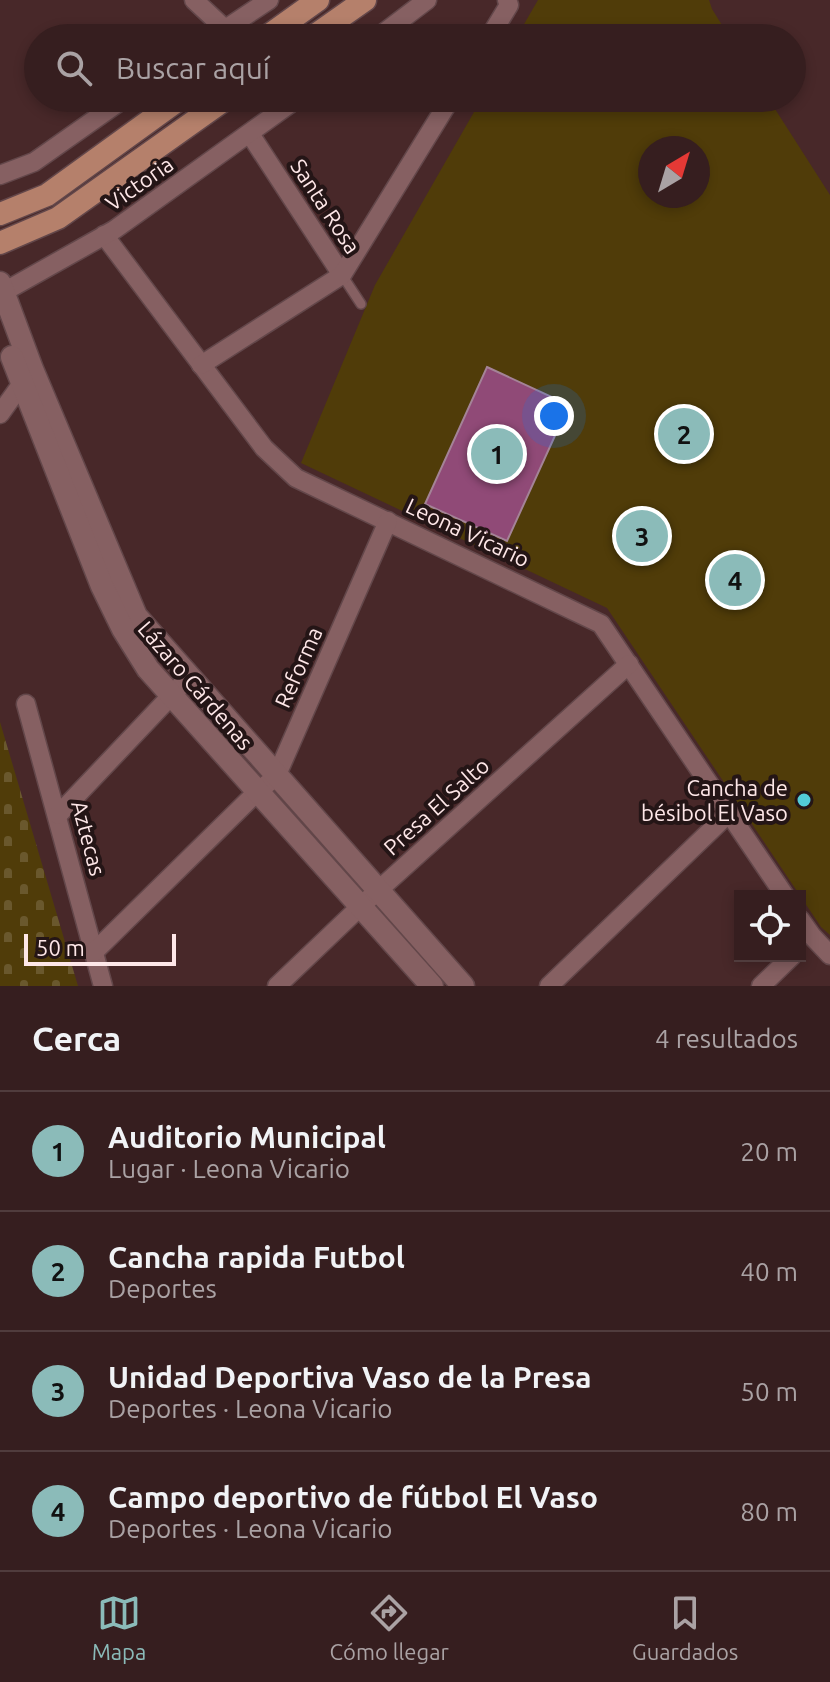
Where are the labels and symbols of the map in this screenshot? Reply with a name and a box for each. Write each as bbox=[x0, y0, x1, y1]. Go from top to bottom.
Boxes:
north arrow bbox=[638, 136, 710, 208]
street label: Victoria bbox=[100, 151, 178, 215]
street label: Santa Rosa bbox=[286, 154, 366, 258]
your location bbox=[534, 396, 574, 436]
pin: 2 bbox=[658, 404, 710, 464]
pin: 1 bbox=[471, 424, 523, 484]
street label: Leona Vicario bbox=[402, 493, 534, 571]
pin: 3 bbox=[616, 506, 668, 566]
pin: 4 bbox=[709, 550, 761, 610]
street label: Lázaro Cárdenas bbox=[134, 616, 258, 754]
street label: Reforma bbox=[269, 623, 327, 711]
street label: Presa El Salto bbox=[378, 752, 494, 860]
place label: Cancha de bésibol El Vaso bbox=[641, 775, 788, 825]
marker: Cancha de bésibol El Vaso bbox=[795, 791, 813, 809]
street label: Aztecas bbox=[67, 798, 111, 878]
scale bar bbox=[24, 930, 176, 966]

